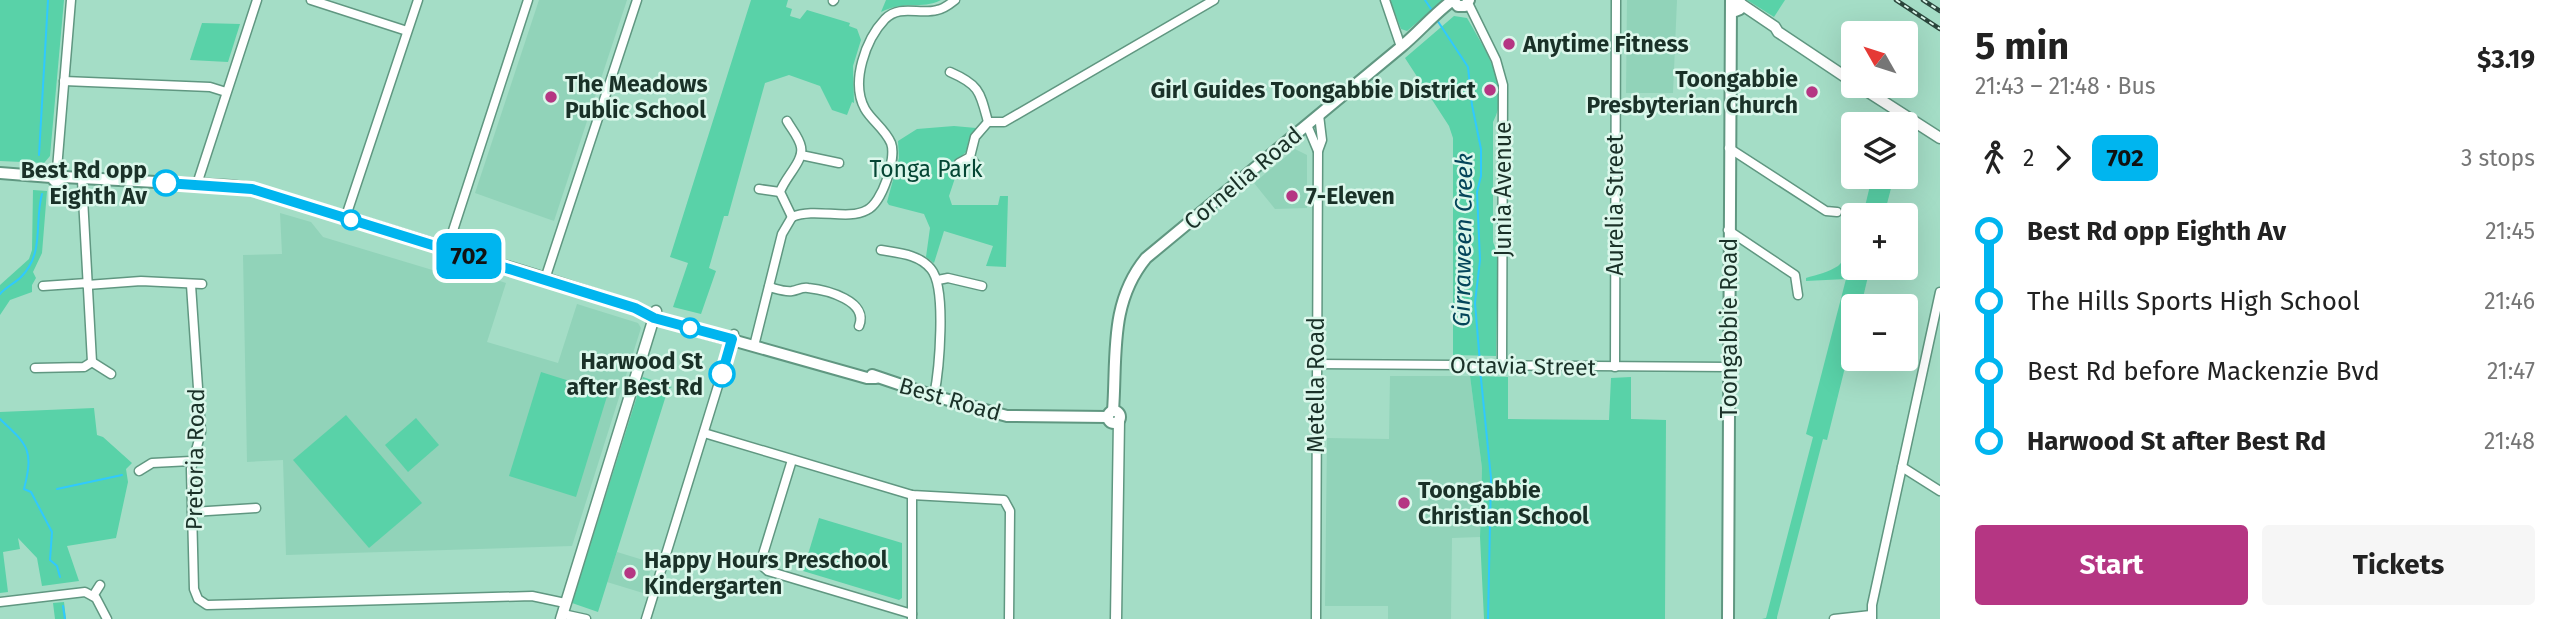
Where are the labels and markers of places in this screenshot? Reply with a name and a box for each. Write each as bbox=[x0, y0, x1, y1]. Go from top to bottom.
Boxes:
place label: Anytime Fitness bbox=[1522, 30, 1689, 58]
marker: Anytime Fitness bbox=[1501, 36, 1517, 52]
place label: Toongabbie Presbyterian Church bbox=[1586, 65, 1798, 119]
place label: The Meadows Public School bbox=[565, 70, 708, 124]
place label: Girl Guides Toongabbie District bbox=[1150, 76, 1477, 104]
marker: Girl Guides Toongabbie District bbox=[1482, 82, 1498, 98]
marker: Toongabbie Presbyterian Church bbox=[1804, 84, 1820, 100]
marker: The Meadows Public School bbox=[543, 89, 559, 105]
place label: Best Rd opp Eighth Av bbox=[21, 156, 147, 210]
marker: Best Rd opp Eighth Av bbox=[153, 170, 179, 196]
place label: 7-Eleven bbox=[1306, 182, 1395, 210]
marker: 7-Eleven bbox=[1284, 188, 1300, 204]
unlabelled marker bbox=[341, 210, 361, 230]
unlabelled marker bbox=[680, 318, 700, 338]
place label: Harwood St after Best Rd bbox=[566, 347, 704, 401]
marker: Harwood St after Best Rd bbox=[709, 361, 735, 387]
place label: Toongabbie Christian School bbox=[1418, 476, 1589, 530]
marker: Toongabbie Christian School bbox=[1396, 495, 1412, 511]
place label: Happy Hours Preschool Kindergarten bbox=[644, 546, 888, 600]
marker: Happy Hours Preschool Kindergarten bbox=[622, 565, 638, 581]

